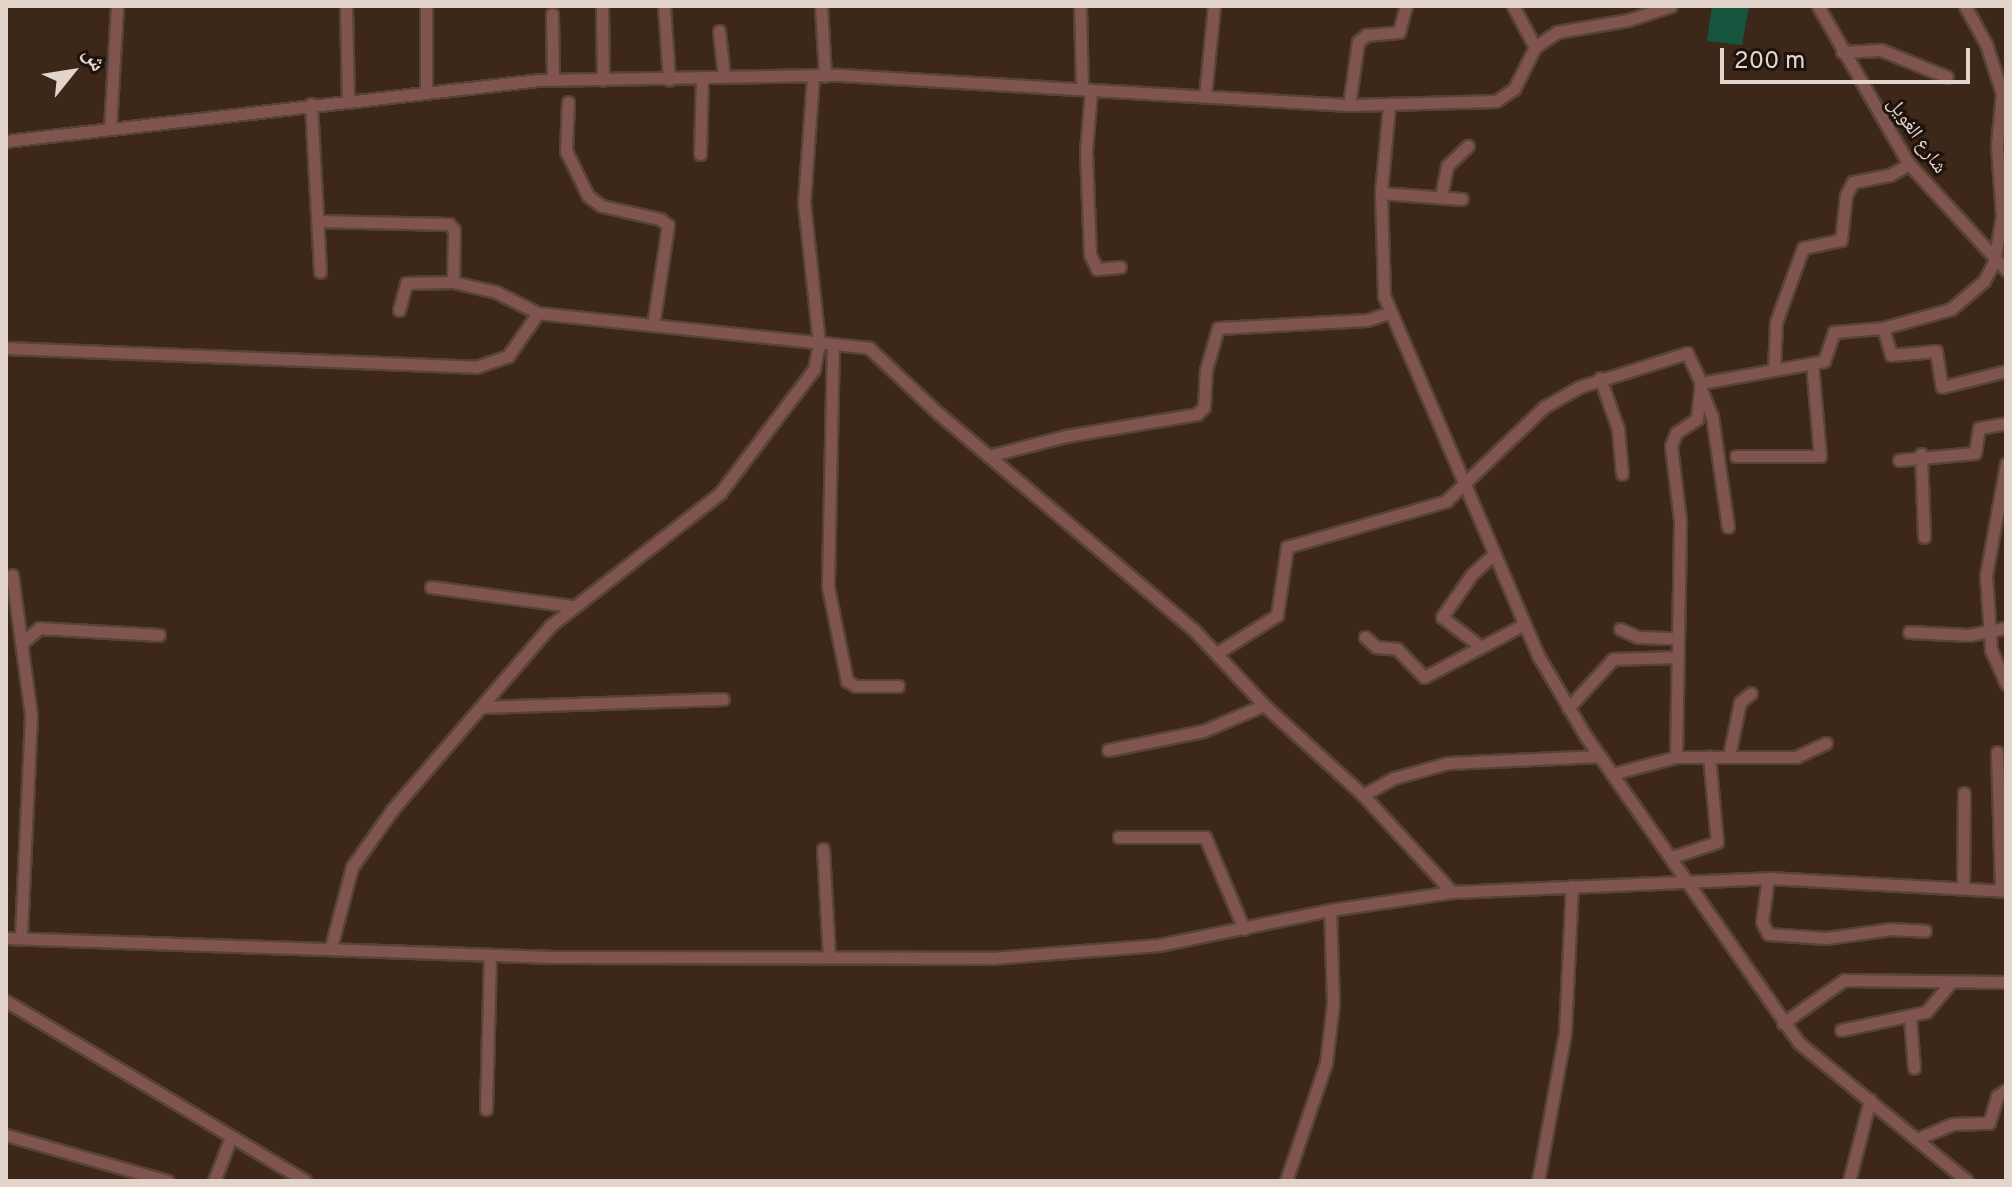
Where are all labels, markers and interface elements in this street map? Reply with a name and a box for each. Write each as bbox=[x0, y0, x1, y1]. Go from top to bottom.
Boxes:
north arrow bbox=[32, 32, 112, 112]
scale bar bbox=[1724, 32, 1974, 82]
text: ش bbox=[76, 43, 111, 77]
text: 200 m bbox=[1734, 47, 1805, 77]
street label: شارع الغويل bbox=[1881, 93, 1951, 179]

